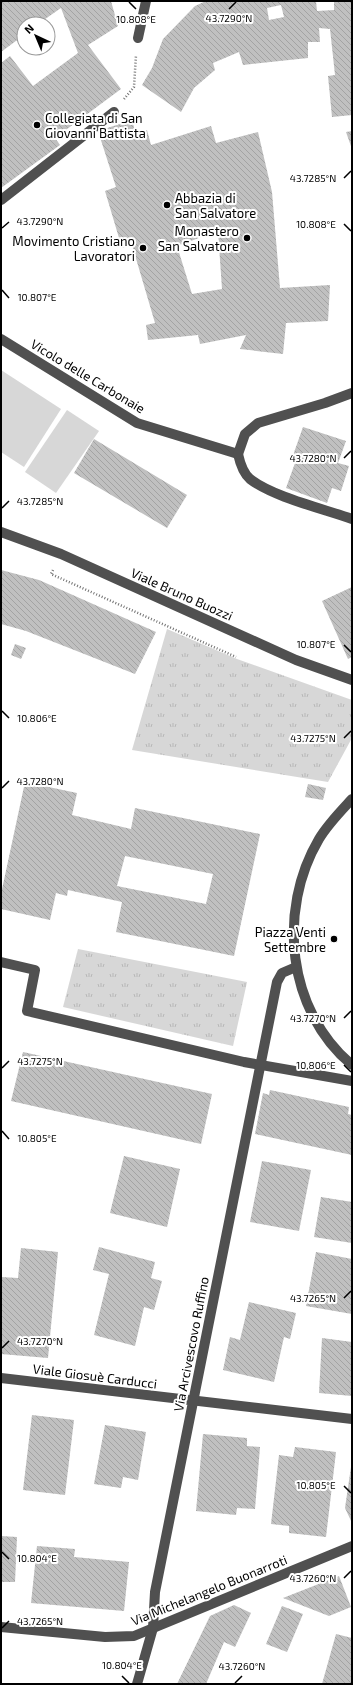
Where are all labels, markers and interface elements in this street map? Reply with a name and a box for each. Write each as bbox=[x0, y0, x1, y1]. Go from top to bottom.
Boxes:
text: 43.7290°N bbox=[206, 12, 252, 24]
text: 10.808°E bbox=[116, 13, 156, 25]
north arrow bbox=[16, 16, 56, 56]
text: N bbox=[21, 21, 36, 36]
place label: Collegiata di San Giovanni Battista bbox=[45, 110, 146, 141]
marker: Collegiata di San Giovanni Battista bbox=[32, 120, 42, 130]
text: 43.7285°N bbox=[290, 172, 336, 184]
place label: Abbazia di San Salvatore bbox=[175, 190, 256, 221]
marker: Abbazia di San Salvatore bbox=[162, 200, 172, 210]
text: 43.7290°N bbox=[17, 215, 63, 227]
text: 10.808°E bbox=[296, 218, 336, 230]
place label: Monastero San Salvatore bbox=[158, 223, 239, 254]
place label: Movimento Cristiano Lavoratori bbox=[12, 233, 135, 264]
marker: Monastero San Salvatore bbox=[242, 233, 252, 243]
marker: Movimento Cristiano Lavoratori bbox=[138, 243, 148, 253]
text: 10.807°E bbox=[18, 291, 57, 303]
street label: Vicolo delle Carbonaie bbox=[28, 336, 148, 416]
text: 43.7280°N bbox=[289, 452, 337, 464]
text: 43.7285°N bbox=[17, 495, 63, 507]
street label: Viale Bruno Buozzi bbox=[129, 564, 235, 624]
text: 10.807°E bbox=[297, 638, 336, 650]
text: 10.806°E bbox=[17, 712, 57, 724]
text: 43.7275°N bbox=[290, 732, 336, 744]
text: 43.7280°N bbox=[16, 775, 64, 787]
place label: Piazza Venti Settembre bbox=[255, 924, 326, 955]
marker: Piazza Venti Settembre bbox=[329, 934, 339, 944]
text: 43.7270°N bbox=[290, 1012, 336, 1024]
text: 43.7275°N bbox=[17, 1055, 63, 1067]
text: 10.806°E bbox=[296, 1059, 336, 1071]
text: 10.805°E bbox=[18, 1132, 57, 1144]
street label: Via Arcivescovo Ruffino bbox=[170, 1275, 212, 1413]
text: 43.7265°N bbox=[290, 1292, 336, 1304]
text: 43.7270°N bbox=[17, 1335, 63, 1347]
street label: Viale Giosuè Carducci bbox=[32, 1360, 158, 1392]
text: 10.805°E bbox=[297, 1479, 336, 1491]
street label: Via Michelangelo Buonarroti bbox=[129, 1551, 289, 1629]
text: 10.804°E bbox=[17, 1552, 57, 1564]
text: 43.7260°N bbox=[290, 1572, 336, 1584]
text: 43.7265°N bbox=[17, 1615, 63, 1627]
text: 10.804°E bbox=[102, 1659, 142, 1671]
text: 43.7260°N bbox=[219, 1660, 265, 1672]

